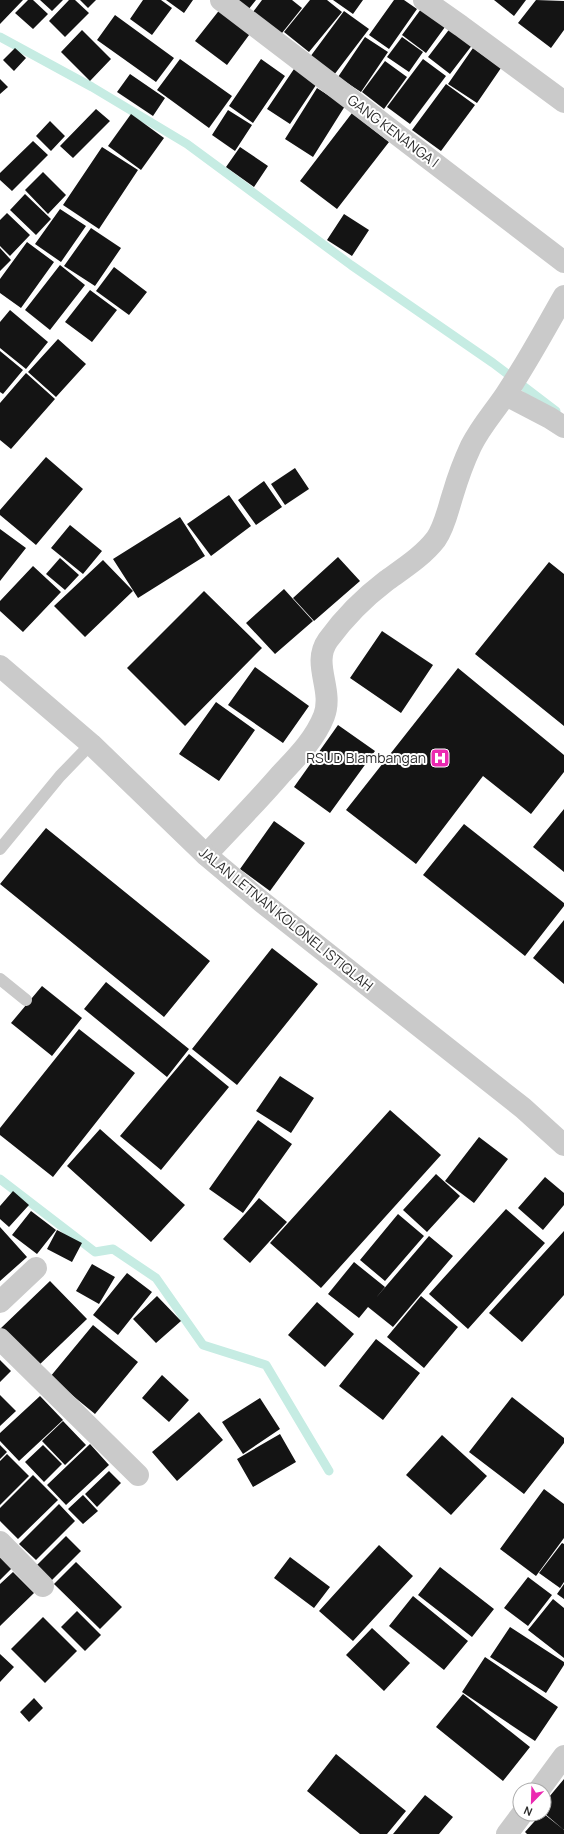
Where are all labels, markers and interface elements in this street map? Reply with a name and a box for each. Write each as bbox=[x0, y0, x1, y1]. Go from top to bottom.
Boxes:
street label: GANG KENANGA I bbox=[344, 90, 443, 171]
hospital icon: RSUD Blambangan bbox=[429, 747, 451, 769]
place label: RSUD Blambangan bbox=[306, 748, 426, 767]
street label: JALAN LETNAN KOLONEL ISTIQLAH bbox=[195, 842, 377, 995]
north arrow bbox=[512, 1782, 552, 1822]
text: N bbox=[521, 1803, 534, 1820]

